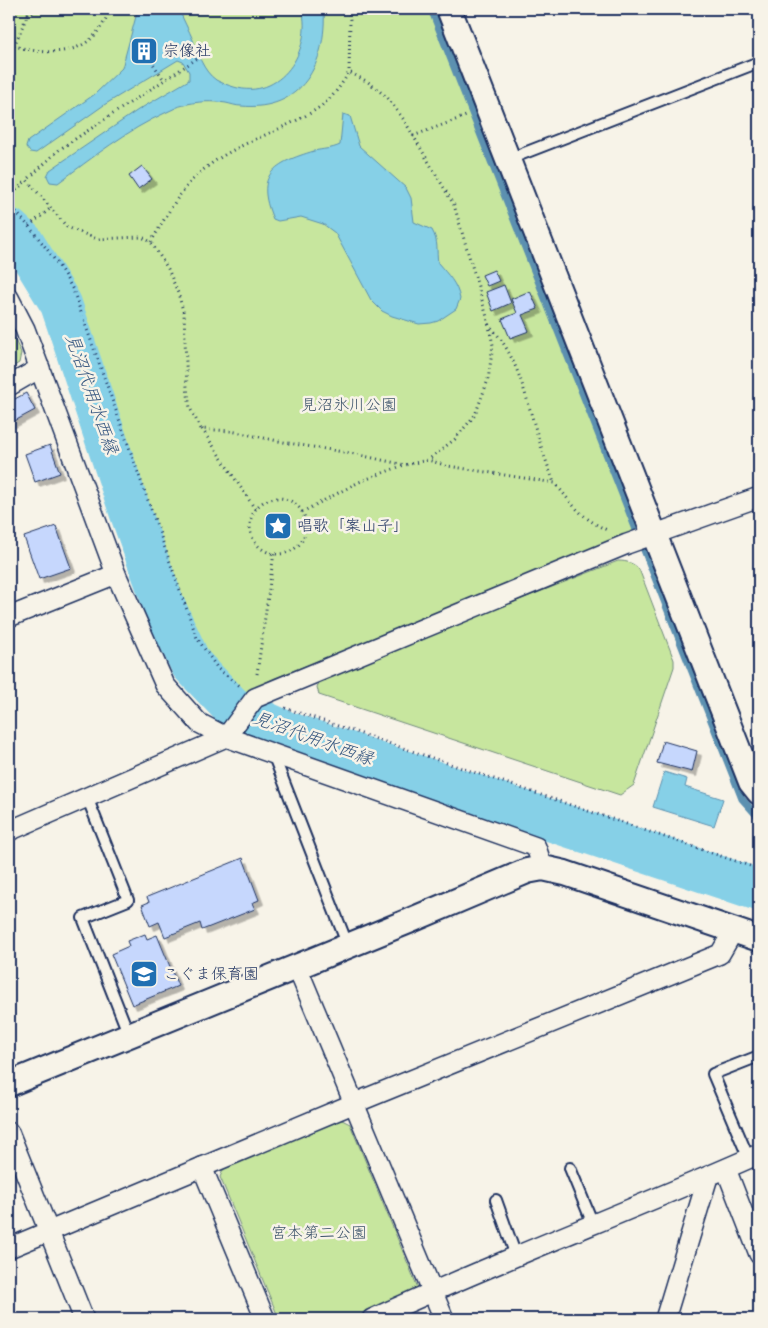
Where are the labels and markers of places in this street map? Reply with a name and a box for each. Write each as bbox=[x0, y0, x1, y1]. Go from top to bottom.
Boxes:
building icon: 宗像社 bbox=[129, 36, 159, 66]
place label: 宗像社 bbox=[163, 41, 211, 62]
place icon: 唱歌「案山子」 bbox=[263, 511, 293, 541]
place label: 唱歌「案山子」 bbox=[297, 516, 409, 537]
school or university icon: こぐま保育園 bbox=[129, 959, 159, 989]
place label: こぐま保育園 bbox=[163, 964, 259, 985]

